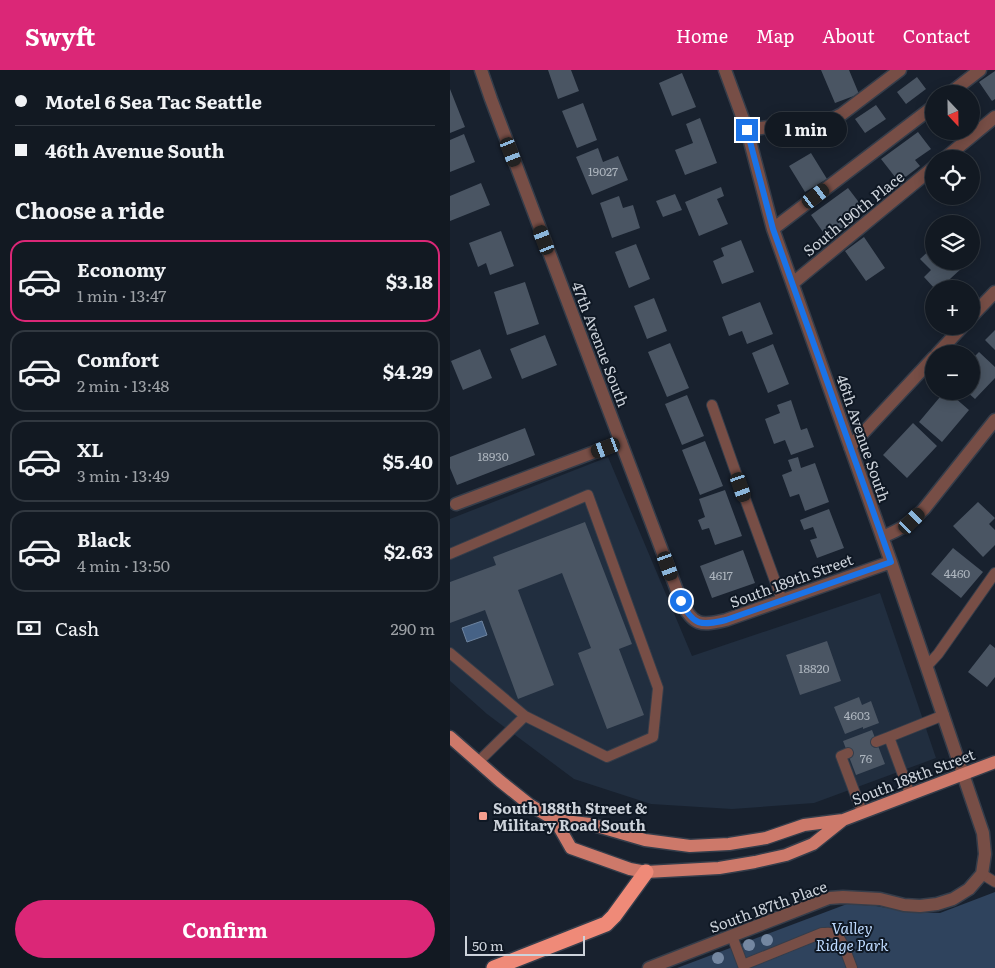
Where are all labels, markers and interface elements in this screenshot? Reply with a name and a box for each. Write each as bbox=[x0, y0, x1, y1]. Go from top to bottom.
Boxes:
text: Swyft bbox=[25, 18, 95, 53]
text: Home bbox=[676, 22, 728, 49]
text: Map bbox=[756, 22, 794, 49]
text: About bbox=[822, 22, 875, 49]
text: Contact bbox=[903, 22, 970, 49]
north arrow bbox=[925, 85, 980, 140]
map controls bbox=[925, 85, 980, 400]
text: Motel 6 Sea Tac Seattle bbox=[45, 87, 262, 115]
callout: 1 min bbox=[764, 112, 847, 148]
text: 1 min bbox=[785, 117, 827, 141]
route end bbox=[736, 119, 758, 141]
car bbox=[498, 135, 523, 169]
text: 46th Avenue South bbox=[45, 136, 225, 164]
button: locate bbox=[925, 150, 980, 205]
house number: 19027 bbox=[588, 162, 618, 180]
street label: South 190th Place bbox=[797, 165, 909, 261]
car bbox=[799, 181, 832, 211]
text: Choose a ride bbox=[15, 193, 164, 226]
button: layers bbox=[925, 215, 980, 270]
car bbox=[531, 223, 556, 257]
text: Economy bbox=[77, 255, 166, 283]
icon: car bbox=[17, 259, 62, 304]
text: $3.18 bbox=[386, 267, 433, 295]
street label: 47th Avenue South bbox=[566, 278, 636, 410]
button: + bbox=[925, 280, 980, 335]
text: 1 min · 13:47 bbox=[77, 283, 166, 307]
text: Comfort bbox=[77, 345, 159, 373]
button: − bbox=[925, 345, 980, 400]
icon: car bbox=[17, 349, 62, 394]
text: $4.29 bbox=[383, 357, 433, 385]
street label: 46th Avenue South bbox=[831, 371, 897, 505]
text: 2 min · 13:48 bbox=[77, 373, 169, 397]
text: XL bbox=[77, 435, 104, 463]
car bbox=[589, 436, 622, 460]
icon: car bbox=[17, 439, 62, 484]
text: $5.40 bbox=[383, 447, 433, 475]
house number: 18930 bbox=[477, 447, 509, 465]
text: 3 min · 13:49 bbox=[77, 463, 169, 487]
car bbox=[729, 470, 752, 504]
car bbox=[896, 505, 927, 537]
text: Black bbox=[77, 525, 131, 553]
icon: car bbox=[17, 529, 62, 574]
text: $2.63 bbox=[384, 537, 433, 565]
street label: South 189th Street bbox=[726, 547, 856, 613]
car bbox=[655, 549, 680, 583]
text: 4 min · 13:50 bbox=[77, 553, 170, 577]
house number: 4460 bbox=[944, 564, 970, 582]
house number: 4617 bbox=[709, 566, 733, 584]
route start bbox=[670, 590, 692, 612]
icon: cash bbox=[15, 614, 43, 642]
text: Cash bbox=[55, 614, 99, 642]
text: 290 m bbox=[391, 616, 435, 640]
house number: 18820 bbox=[799, 659, 830, 677]
house number: 4603 bbox=[844, 706, 870, 724]
street label: South 188th Street bbox=[848, 742, 978, 810]
house number: 76 bbox=[860, 749, 873, 767]
place label: South 188th Street & Military Road South bbox=[493, 796, 648, 836]
marker: South 188th Street & Military Road South bbox=[477, 810, 489, 822]
street label: South 187th Place bbox=[706, 874, 830, 938]
button: Confirm bbox=[15, 900, 435, 958]
park label: Valley Ridge Park bbox=[816, 916, 889, 956]
scale bar bbox=[465, 933, 585, 956]
text: 50 m bbox=[472, 935, 504, 955]

